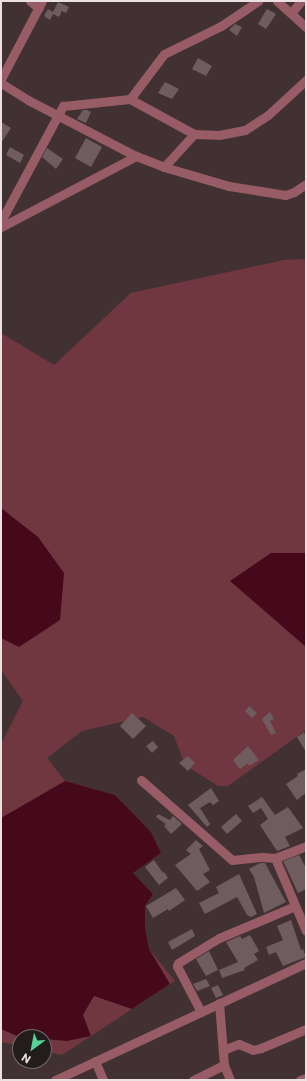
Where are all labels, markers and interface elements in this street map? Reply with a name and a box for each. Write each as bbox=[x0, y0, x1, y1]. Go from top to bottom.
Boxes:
north arrow bbox=[12, 1029, 52, 1069]
text: N bbox=[19, 1051, 33, 1066]

